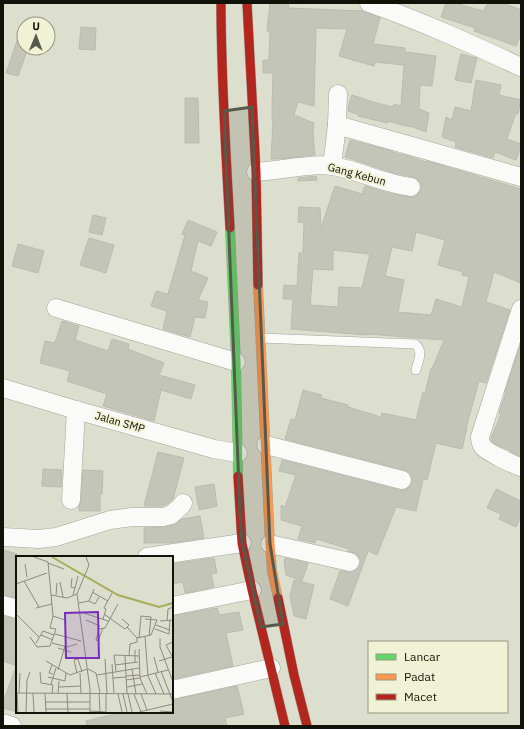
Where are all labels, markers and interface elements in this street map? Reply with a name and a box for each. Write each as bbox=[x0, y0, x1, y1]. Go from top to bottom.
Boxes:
north arrow bbox=[16, 16, 56, 56]
text: U bbox=[32, 19, 40, 33]
street label: Gang Kebun bbox=[326, 160, 388, 188]
street label: Jalan SMP bbox=[93, 408, 147, 436]
inset map bbox=[16, 556, 173, 713]
legend bbox=[368, 641, 508, 713]
text: Lancar bbox=[404, 649, 441, 664]
text: Padat bbox=[404, 669, 435, 684]
text: Macet bbox=[404, 689, 437, 704]

